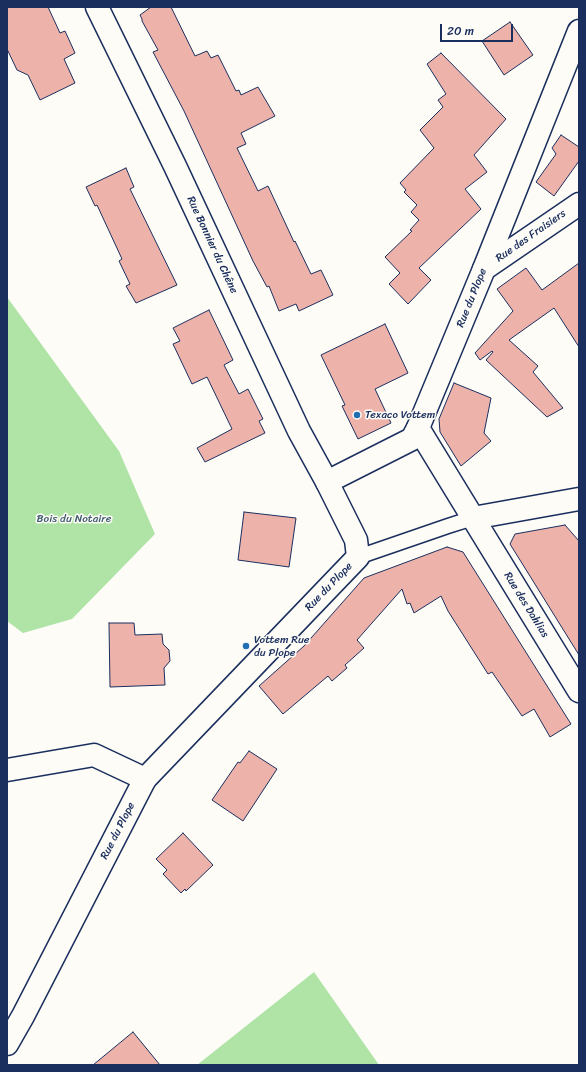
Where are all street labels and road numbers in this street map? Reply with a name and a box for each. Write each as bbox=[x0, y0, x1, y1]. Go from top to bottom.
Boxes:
street label: Rue Bonnier du Chêne bbox=[184, 194, 240, 296]
street label: Rue des Fraisiers bbox=[493, 207, 569, 265]
street label: Rue du Plope bbox=[454, 267, 490, 329]
street label: Rue du Plope bbox=[303, 560, 355, 614]
street label: Rue des Dahlias bbox=[501, 570, 551, 640]
street label: Rue du Plope bbox=[98, 800, 138, 862]

